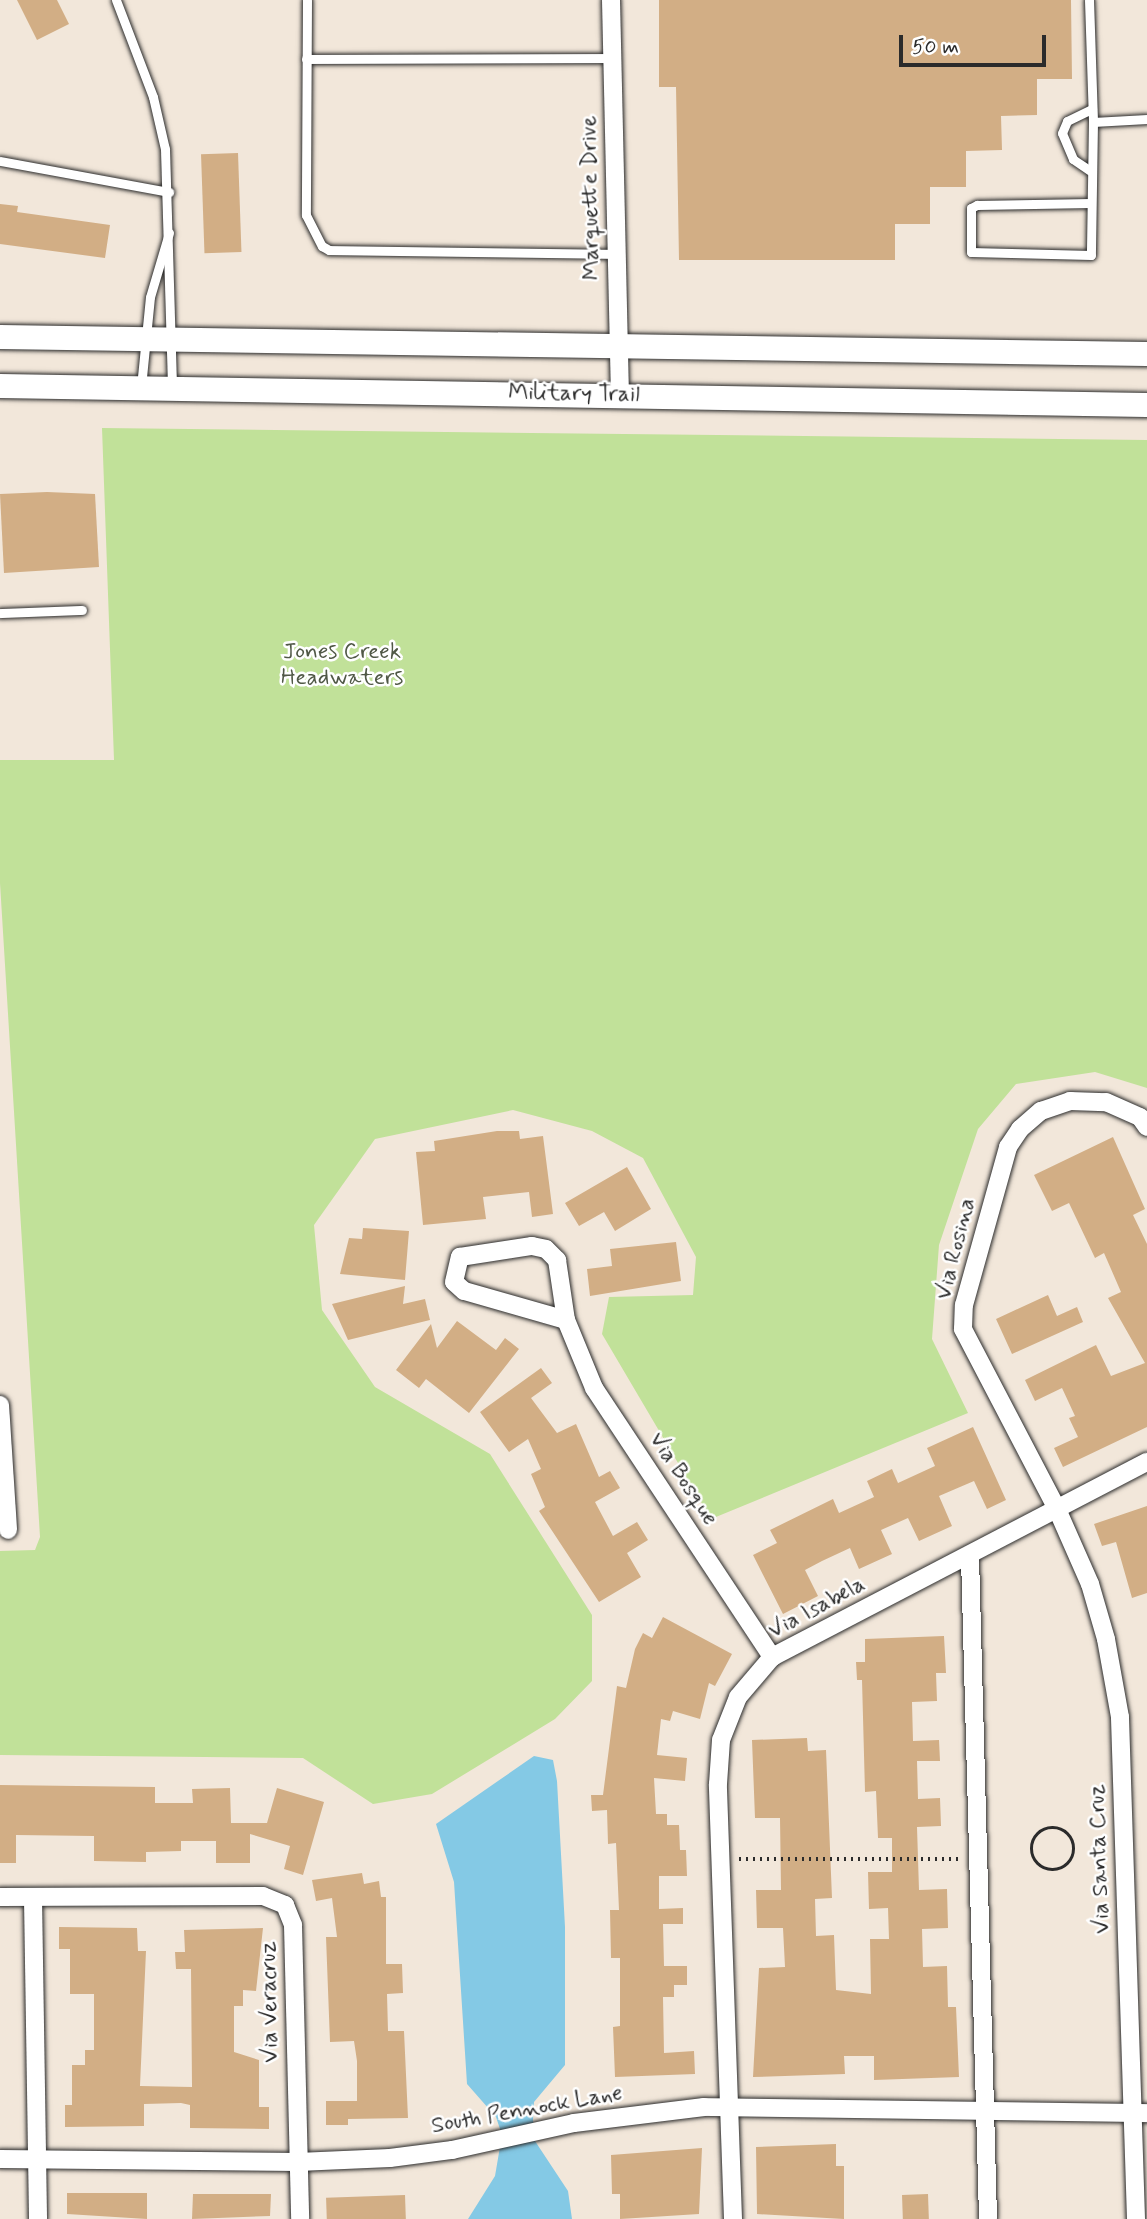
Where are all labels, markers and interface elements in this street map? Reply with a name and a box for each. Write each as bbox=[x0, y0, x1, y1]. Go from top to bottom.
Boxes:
scale bar bbox=[902, 21, 1049, 65]
text: 50 m bbox=[912, 33, 959, 61]
street label: Marquette Drive bbox=[576, 116, 606, 280]
street label: Military Trail bbox=[508, 379, 640, 409]
park label: Jones Creek Headwaters bbox=[281, 638, 403, 692]
street label: Via Rosina bbox=[930, 1193, 982, 1305]
street label: Via Bosque bbox=[643, 1428, 723, 1530]
street label: Via Isabela bbox=[762, 1570, 872, 1646]
street label: Via Santa Cruz bbox=[1084, 1783, 1116, 1935]
street label: Via Veracruz bbox=[255, 1939, 285, 2065]
street label: South Pennock Lane bbox=[428, 2079, 626, 2141]

